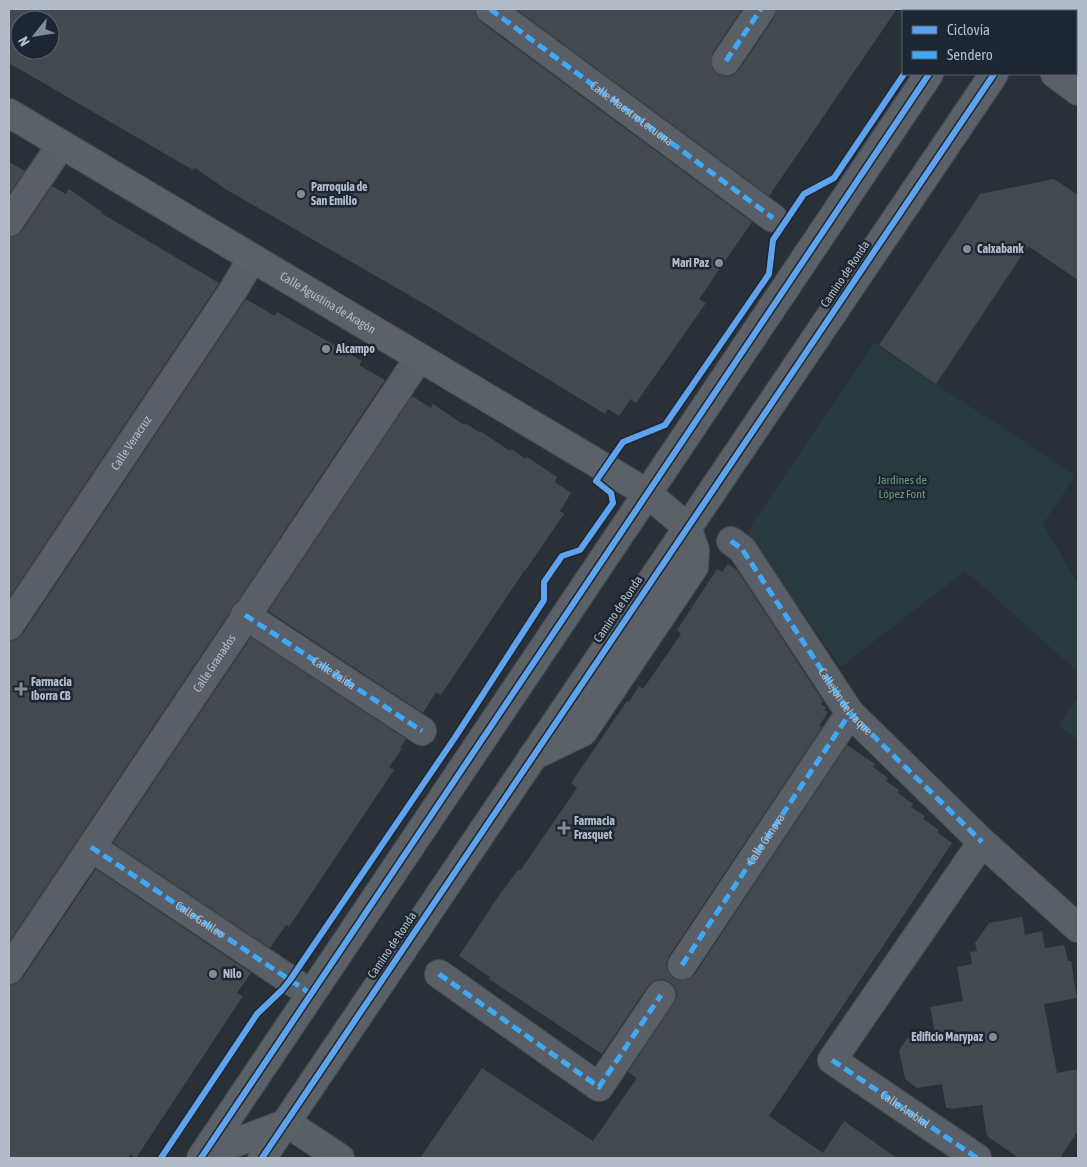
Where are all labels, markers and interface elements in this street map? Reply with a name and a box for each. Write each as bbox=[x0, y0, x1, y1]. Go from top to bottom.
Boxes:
north arrow bbox=[10, 10, 60, 60]
legend bbox=[902, 10, 1077, 75]
text: Ciclovía bbox=[947, 21, 990, 38]
text: N bbox=[15, 34, 33, 49]
text: Sendero bbox=[947, 46, 993, 63]
street label: Calle Maestro Lecuona bbox=[587, 78, 676, 149]
place label: Parroquia de San Emilio bbox=[311, 180, 368, 208]
marker: Parroquia de San Emilio bbox=[295, 188, 307, 200]
street label: Camino de Ronda bbox=[818, 238, 872, 310]
place label: Caixabank bbox=[977, 242, 1024, 256]
marker: Caixabank bbox=[961, 243, 973, 255]
place label: Mari Paz bbox=[672, 256, 710, 270]
marker: Mari Paz bbox=[713, 257, 725, 269]
street label: Calle Agustina de Aragón bbox=[277, 269, 378, 337]
place label: Alcampo bbox=[335, 342, 375, 356]
marker: Alcampo bbox=[320, 343, 332, 355]
street label: Calle Veracruz bbox=[108, 413, 155, 473]
park label: Jardines de López Font bbox=[877, 473, 927, 501]
street label: Camino de Ronda bbox=[591, 573, 645, 645]
street label: Calle Granados bbox=[190, 632, 239, 695]
street label: Calle Zaida bbox=[309, 654, 358, 693]
street label: Callejón del Jaque bbox=[815, 665, 875, 738]
place label: Farmacia Iborra CB bbox=[31, 675, 72, 703]
marker: Farmacia Iborra CB bbox=[15, 683, 27, 695]
street label: Calle Génova bbox=[744, 811, 788, 867]
place label: Farmacia Frasquet bbox=[574, 814, 615, 842]
marker: Farmacia Frasquet bbox=[558, 822, 570, 834]
street label: Calle Galileo bbox=[173, 898, 228, 941]
street label: Camino de Ronda bbox=[365, 909, 419, 981]
place label: Nilo bbox=[223, 967, 242, 981]
marker: Nilo bbox=[207, 968, 219, 980]
place label: Edificio Marypaz bbox=[911, 1030, 984, 1044]
marker: Edificio Marypaz bbox=[987, 1031, 999, 1043]
street label: Calle Arabial bbox=[878, 1088, 933, 1131]

